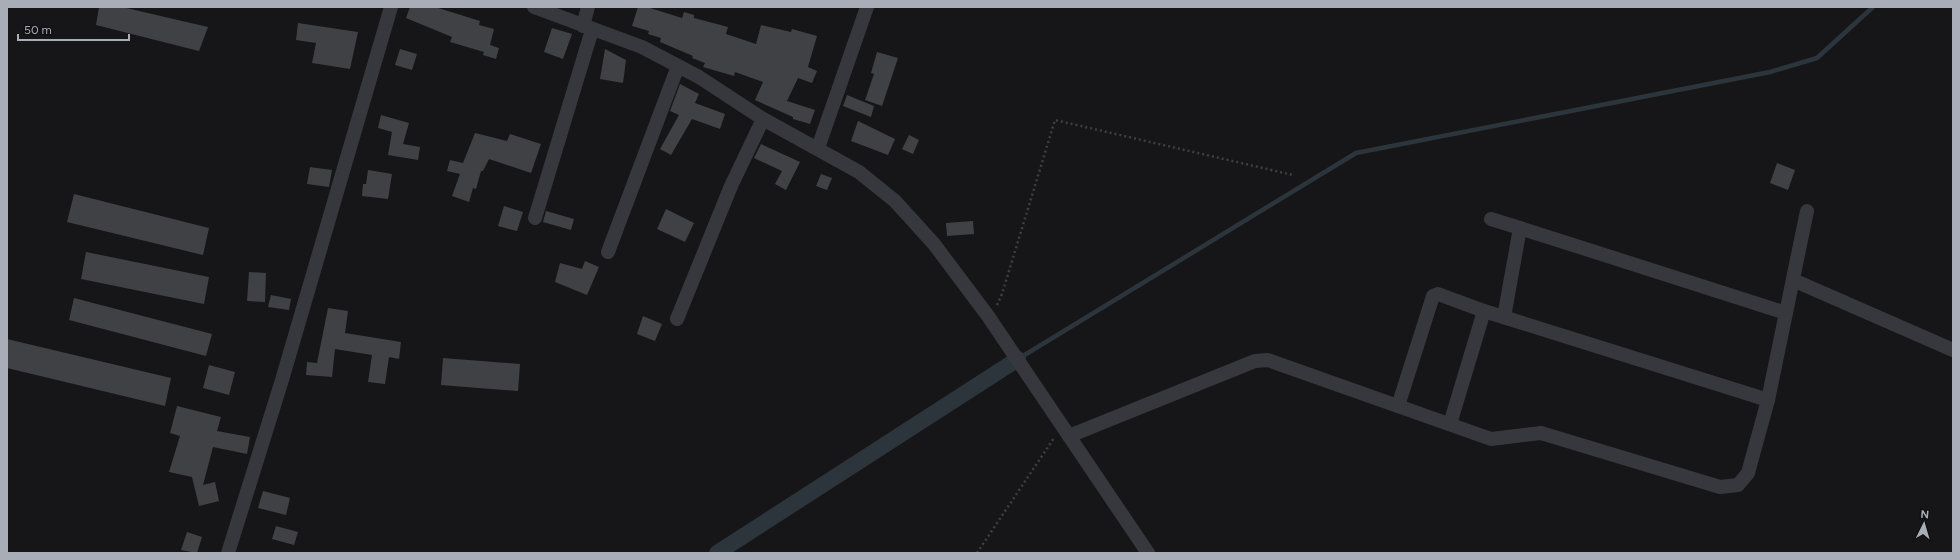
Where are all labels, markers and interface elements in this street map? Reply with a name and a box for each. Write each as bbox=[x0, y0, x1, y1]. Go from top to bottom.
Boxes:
scale bar bbox=[18, 16, 129, 42]
text: 50 m bbox=[24, 23, 52, 37]
north arrow bbox=[1904, 504, 1944, 544]
text: N bbox=[1920, 508, 1930, 521]

